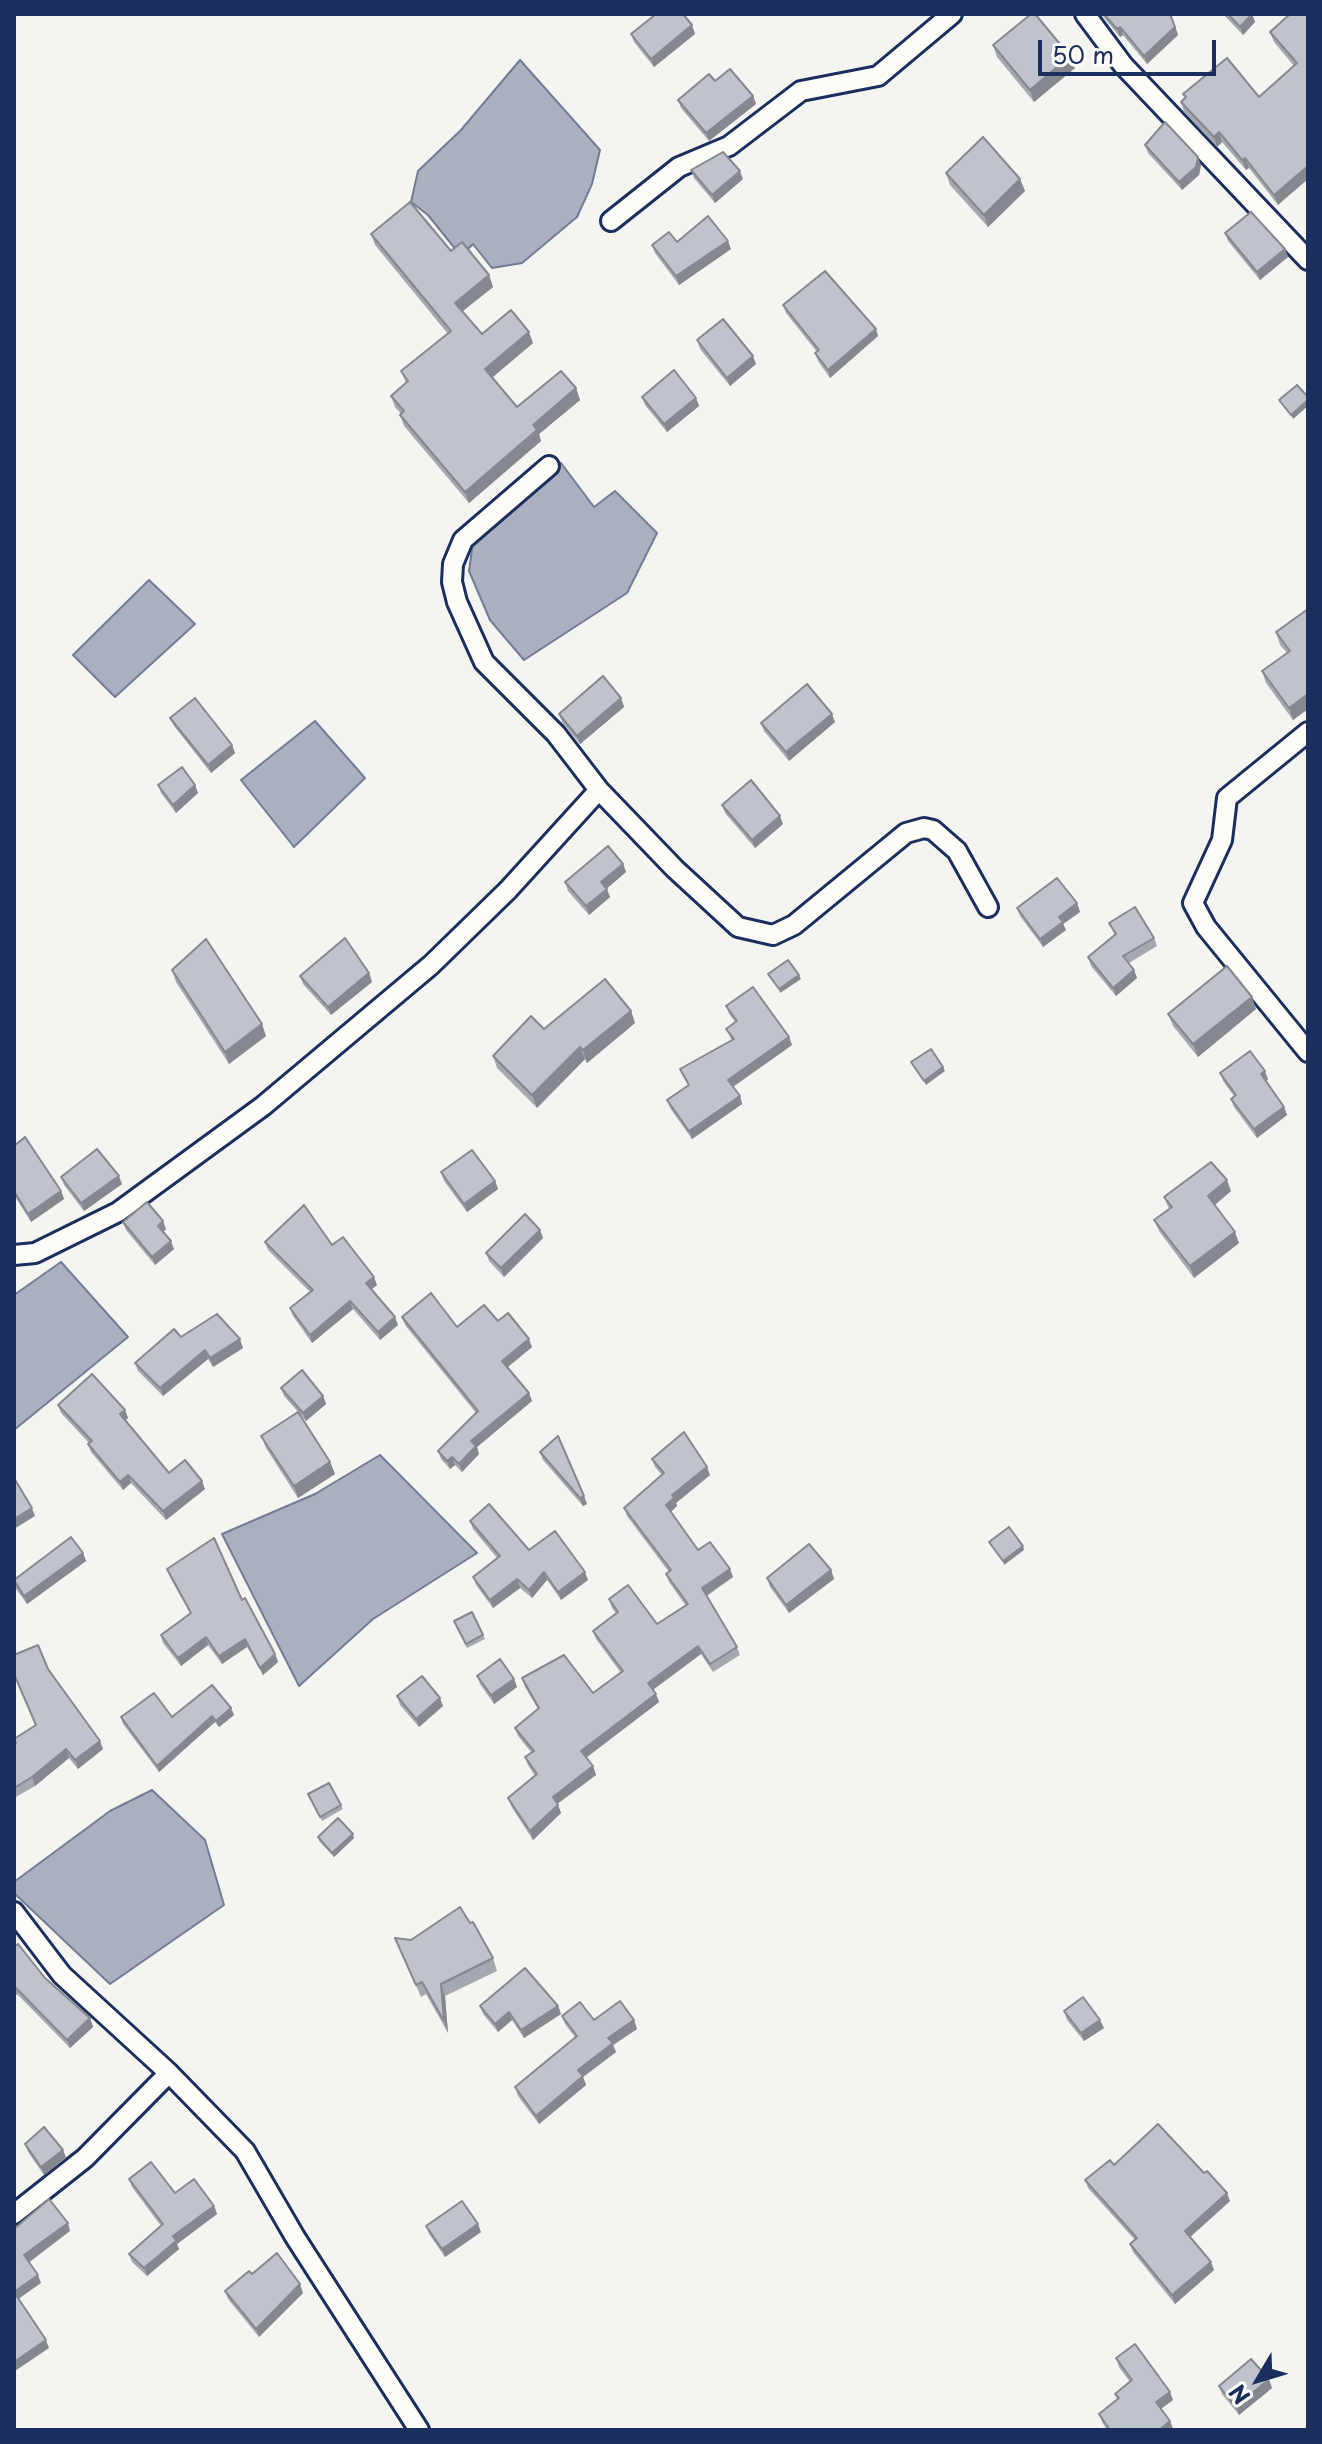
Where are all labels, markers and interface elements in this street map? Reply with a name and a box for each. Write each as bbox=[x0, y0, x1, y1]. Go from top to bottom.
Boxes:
scale bar bbox=[1042, 24, 1220, 74]
text: 50 m bbox=[1052, 36, 1114, 72]
north arrow bbox=[1218, 2340, 1298, 2420]
text: N bbox=[1220, 2378, 1257, 2412]

